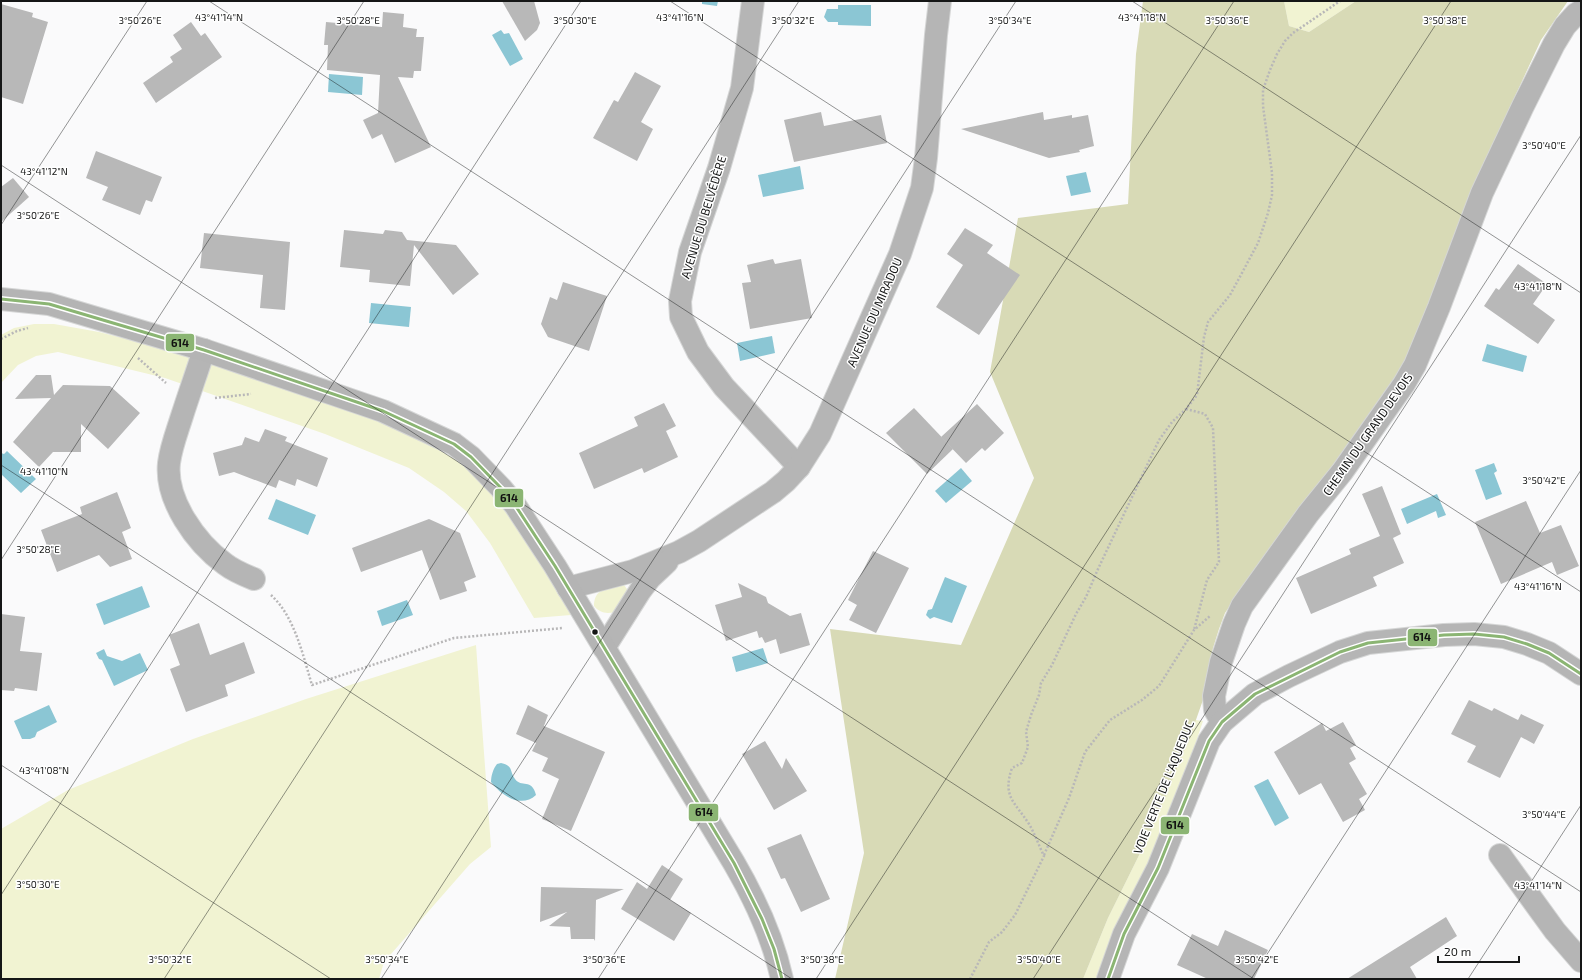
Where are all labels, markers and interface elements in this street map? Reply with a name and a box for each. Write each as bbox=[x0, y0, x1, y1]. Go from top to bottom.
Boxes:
text: 43°41'14"N bbox=[195, 11, 243, 23]
text: 43°41'16"N bbox=[656, 11, 704, 23]
text: 43°41'18"N bbox=[1118, 11, 1166, 23]
text: 3°50'26"E bbox=[118, 14, 162, 26]
text: 3°50'28"E bbox=[336, 14, 380, 26]
text: 3°50'30"E bbox=[553, 14, 597, 26]
text: 3°50'32"E bbox=[772, 14, 815, 26]
text: 3°50'34"E bbox=[988, 14, 1032, 26]
text: 3°50'36"E bbox=[1205, 14, 1249, 26]
text: 3°50'38"E bbox=[1423, 14, 1467, 26]
text: 3°50'40"E bbox=[1522, 139, 1566, 151]
street label: AVENUE DU BELVÉDÈRE bbox=[678, 154, 728, 280]
text: 43°41'12"N bbox=[20, 165, 68, 177]
text: 3°50'26"E bbox=[16, 209, 60, 221]
street label: AVENUE DU MIRADOU bbox=[844, 255, 904, 369]
text: 43°41'18"N bbox=[1514, 280, 1562, 292]
line badge: 614 bbox=[165, 333, 195, 352]
text: 614 bbox=[171, 336, 189, 349]
street label: CHEMIN DU GRAND DEVOIS bbox=[1319, 370, 1415, 498]
text: 43°41'10"N bbox=[20, 465, 68, 477]
text: 3°50'42"E bbox=[1522, 474, 1566, 486]
line badge: 614 bbox=[494, 488, 524, 508]
text: 614 bbox=[500, 491, 518, 504]
text: 3°50'28"E bbox=[16, 543, 60, 555]
text: 43°41'16"N bbox=[1514, 580, 1562, 592]
unlabelled marker bbox=[590, 627, 600, 637]
line badge: 614 bbox=[1407, 628, 1438, 647]
text: 614 bbox=[1413, 630, 1431, 643]
street label: VOIE VERTE DE L'AQUEDUC bbox=[1130, 718, 1197, 856]
text: 43°41'08"N bbox=[19, 764, 69, 776]
line badge: 614 bbox=[688, 803, 719, 822]
text: 614 bbox=[695, 805, 713, 818]
text: 3°50'44"E bbox=[1522, 808, 1566, 820]
line badge: 614 bbox=[1160, 816, 1190, 835]
text: 614 bbox=[1166, 818, 1184, 831]
text: 3°50'30"E bbox=[16, 878, 60, 890]
text: 43°41'14"N bbox=[1514, 879, 1562, 891]
scale bar bbox=[1438, 938, 1519, 964]
text: 20 m bbox=[1444, 944, 1471, 958]
text: 3°50'32"E bbox=[149, 953, 192, 965]
text: 3°50'34"E bbox=[365, 953, 409, 965]
text: 3°50'36"E bbox=[582, 953, 626, 965]
text: 3°50'38"E bbox=[800, 953, 844, 965]
text: 3°50'40"E bbox=[1017, 953, 1061, 965]
text: 3°50'42"E bbox=[1235, 953, 1279, 965]

